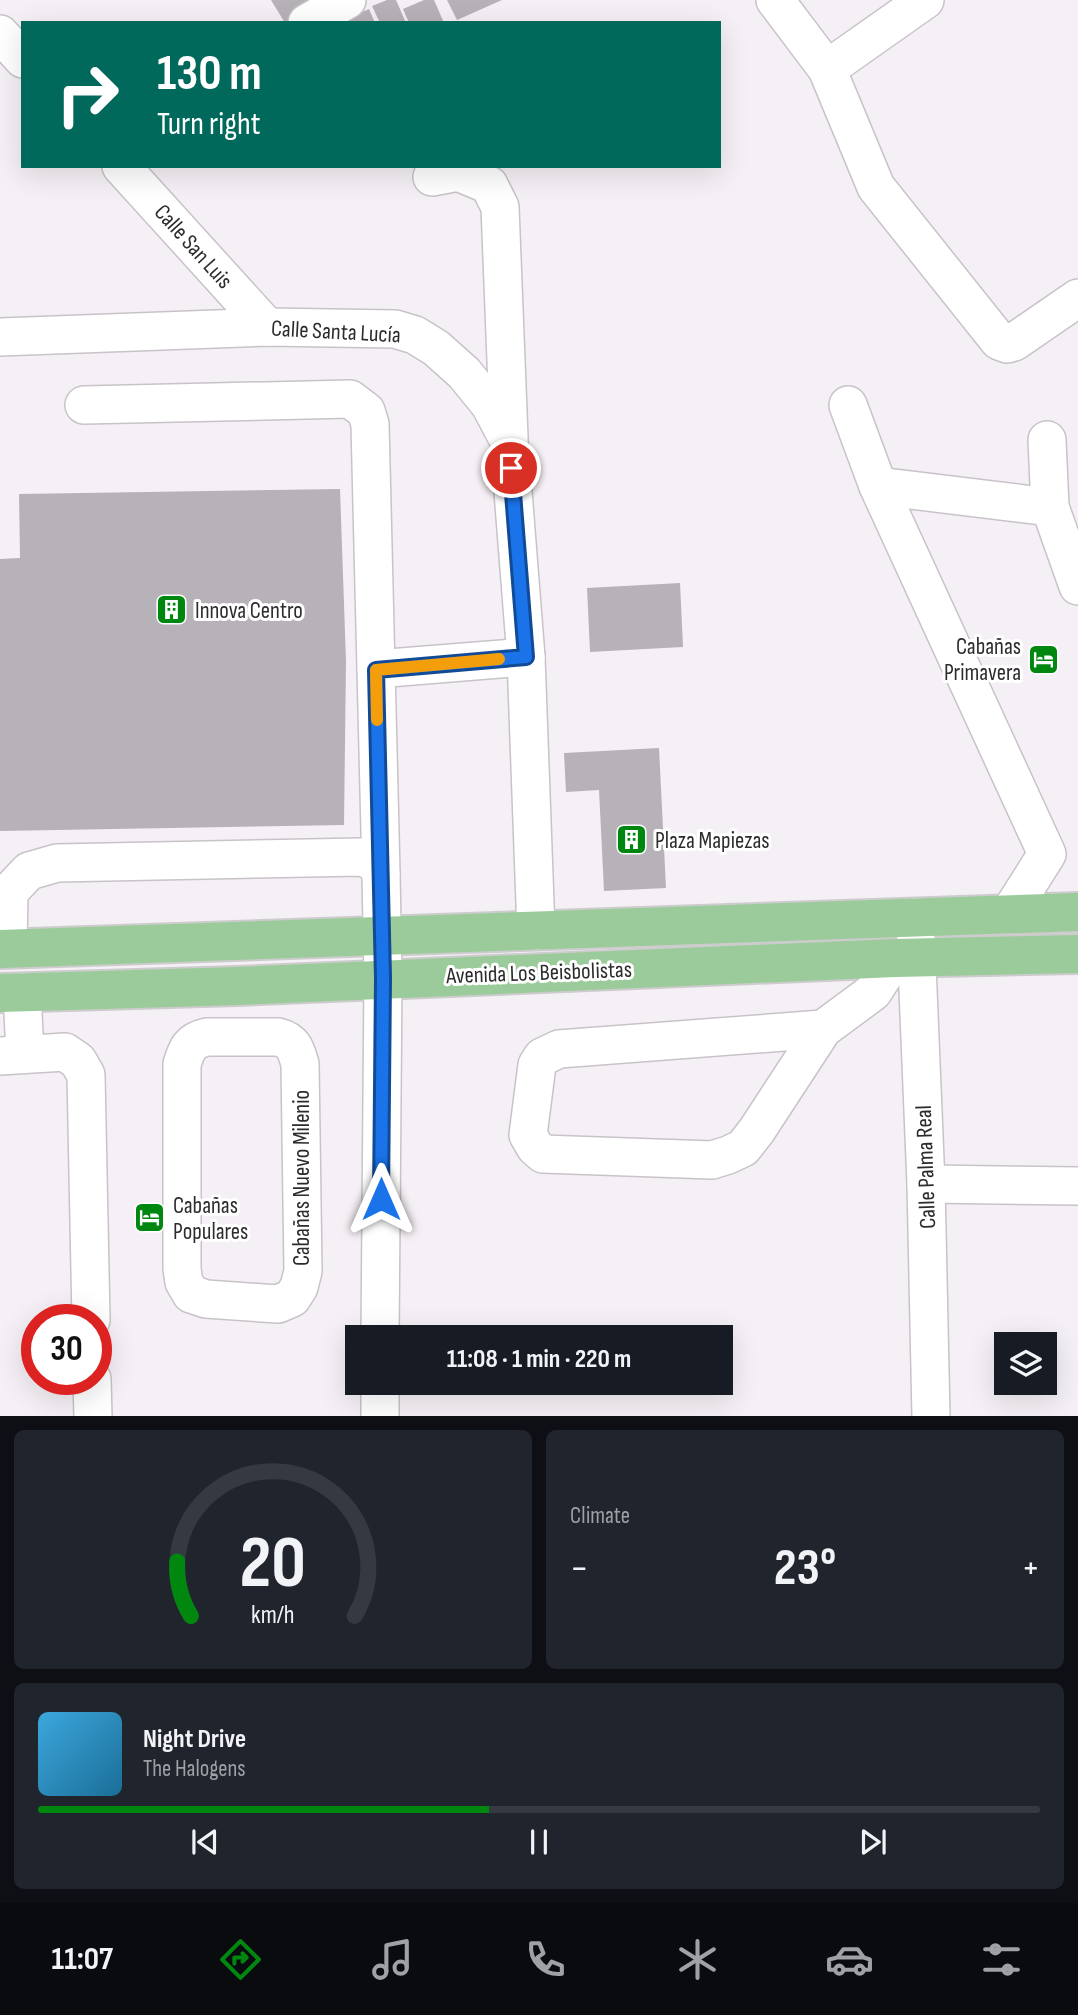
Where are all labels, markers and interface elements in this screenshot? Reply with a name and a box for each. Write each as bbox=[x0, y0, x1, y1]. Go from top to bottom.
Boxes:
text: 130 m bbox=[157, 45, 262, 104]
icon: right bbox=[42, 49, 133, 140]
text: Turn right bbox=[157, 105, 261, 144]
street label: Calle San Luis bbox=[148, 199, 238, 295]
street label: Calle Santa Lucía bbox=[270, 315, 401, 349]
pin bbox=[481, 438, 541, 498]
icon: arrive bbox=[492, 449, 530, 487]
building icon: Innova Centro bbox=[155, 593, 189, 627]
place label: Innova Centro bbox=[195, 597, 303, 625]
place label: Cabañas Primavera bbox=[944, 633, 1021, 687]
hotel icon: Cabañas Primavera bbox=[1027, 642, 1061, 676]
building icon: Plaza Mapiezas bbox=[615, 823, 649, 857]
place label: Plaza Mapiezas bbox=[655, 827, 770, 855]
street label: Avenida Los Beisbolistas bbox=[445, 956, 632, 990]
street label: Cabañas Nuevo Milenio bbox=[288, 1090, 316, 1266]
street label: Calle Palma Real bbox=[910, 1105, 942, 1229]
position arrow bbox=[344, 1162, 418, 1236]
place label: Cabañas Populares bbox=[173, 1192, 248, 1246]
hotel icon: Cabañas Populares bbox=[133, 1201, 167, 1235]
speed limit sign: 30 bbox=[21, 1304, 112, 1395]
map controls bbox=[994, 1332, 1057, 1395]
button: layers bbox=[994, 1332, 1057, 1395]
text: 11:08 · 1 min · 220 m bbox=[447, 1344, 631, 1375]
text: Climate bbox=[570, 1502, 630, 1530]
text: 20 bbox=[240, 1520, 306, 1608]
text: 23° bbox=[774, 1537, 836, 1600]
text: − bbox=[570, 1546, 589, 1591]
text: + bbox=[1021, 1546, 1040, 1591]
text: km/h bbox=[251, 1599, 295, 1630]
text: Night Drive bbox=[143, 1724, 246, 1755]
text: The Halogens bbox=[143, 1755, 246, 1783]
icon: previous bbox=[186, 1823, 224, 1861]
icon: pause bbox=[520, 1823, 558, 1861]
icon: next bbox=[854, 1823, 892, 1861]
icon: directions bbox=[216, 1935, 265, 1984]
icon: music bbox=[368, 1935, 417, 1984]
icon: phone bbox=[521, 1935, 570, 1984]
icon: climate bbox=[673, 1935, 722, 1984]
icon: car bbox=[825, 1935, 874, 1984]
icon: filters bbox=[977, 1935, 1026, 1984]
text: 11:07 bbox=[52, 1940, 113, 1979]

